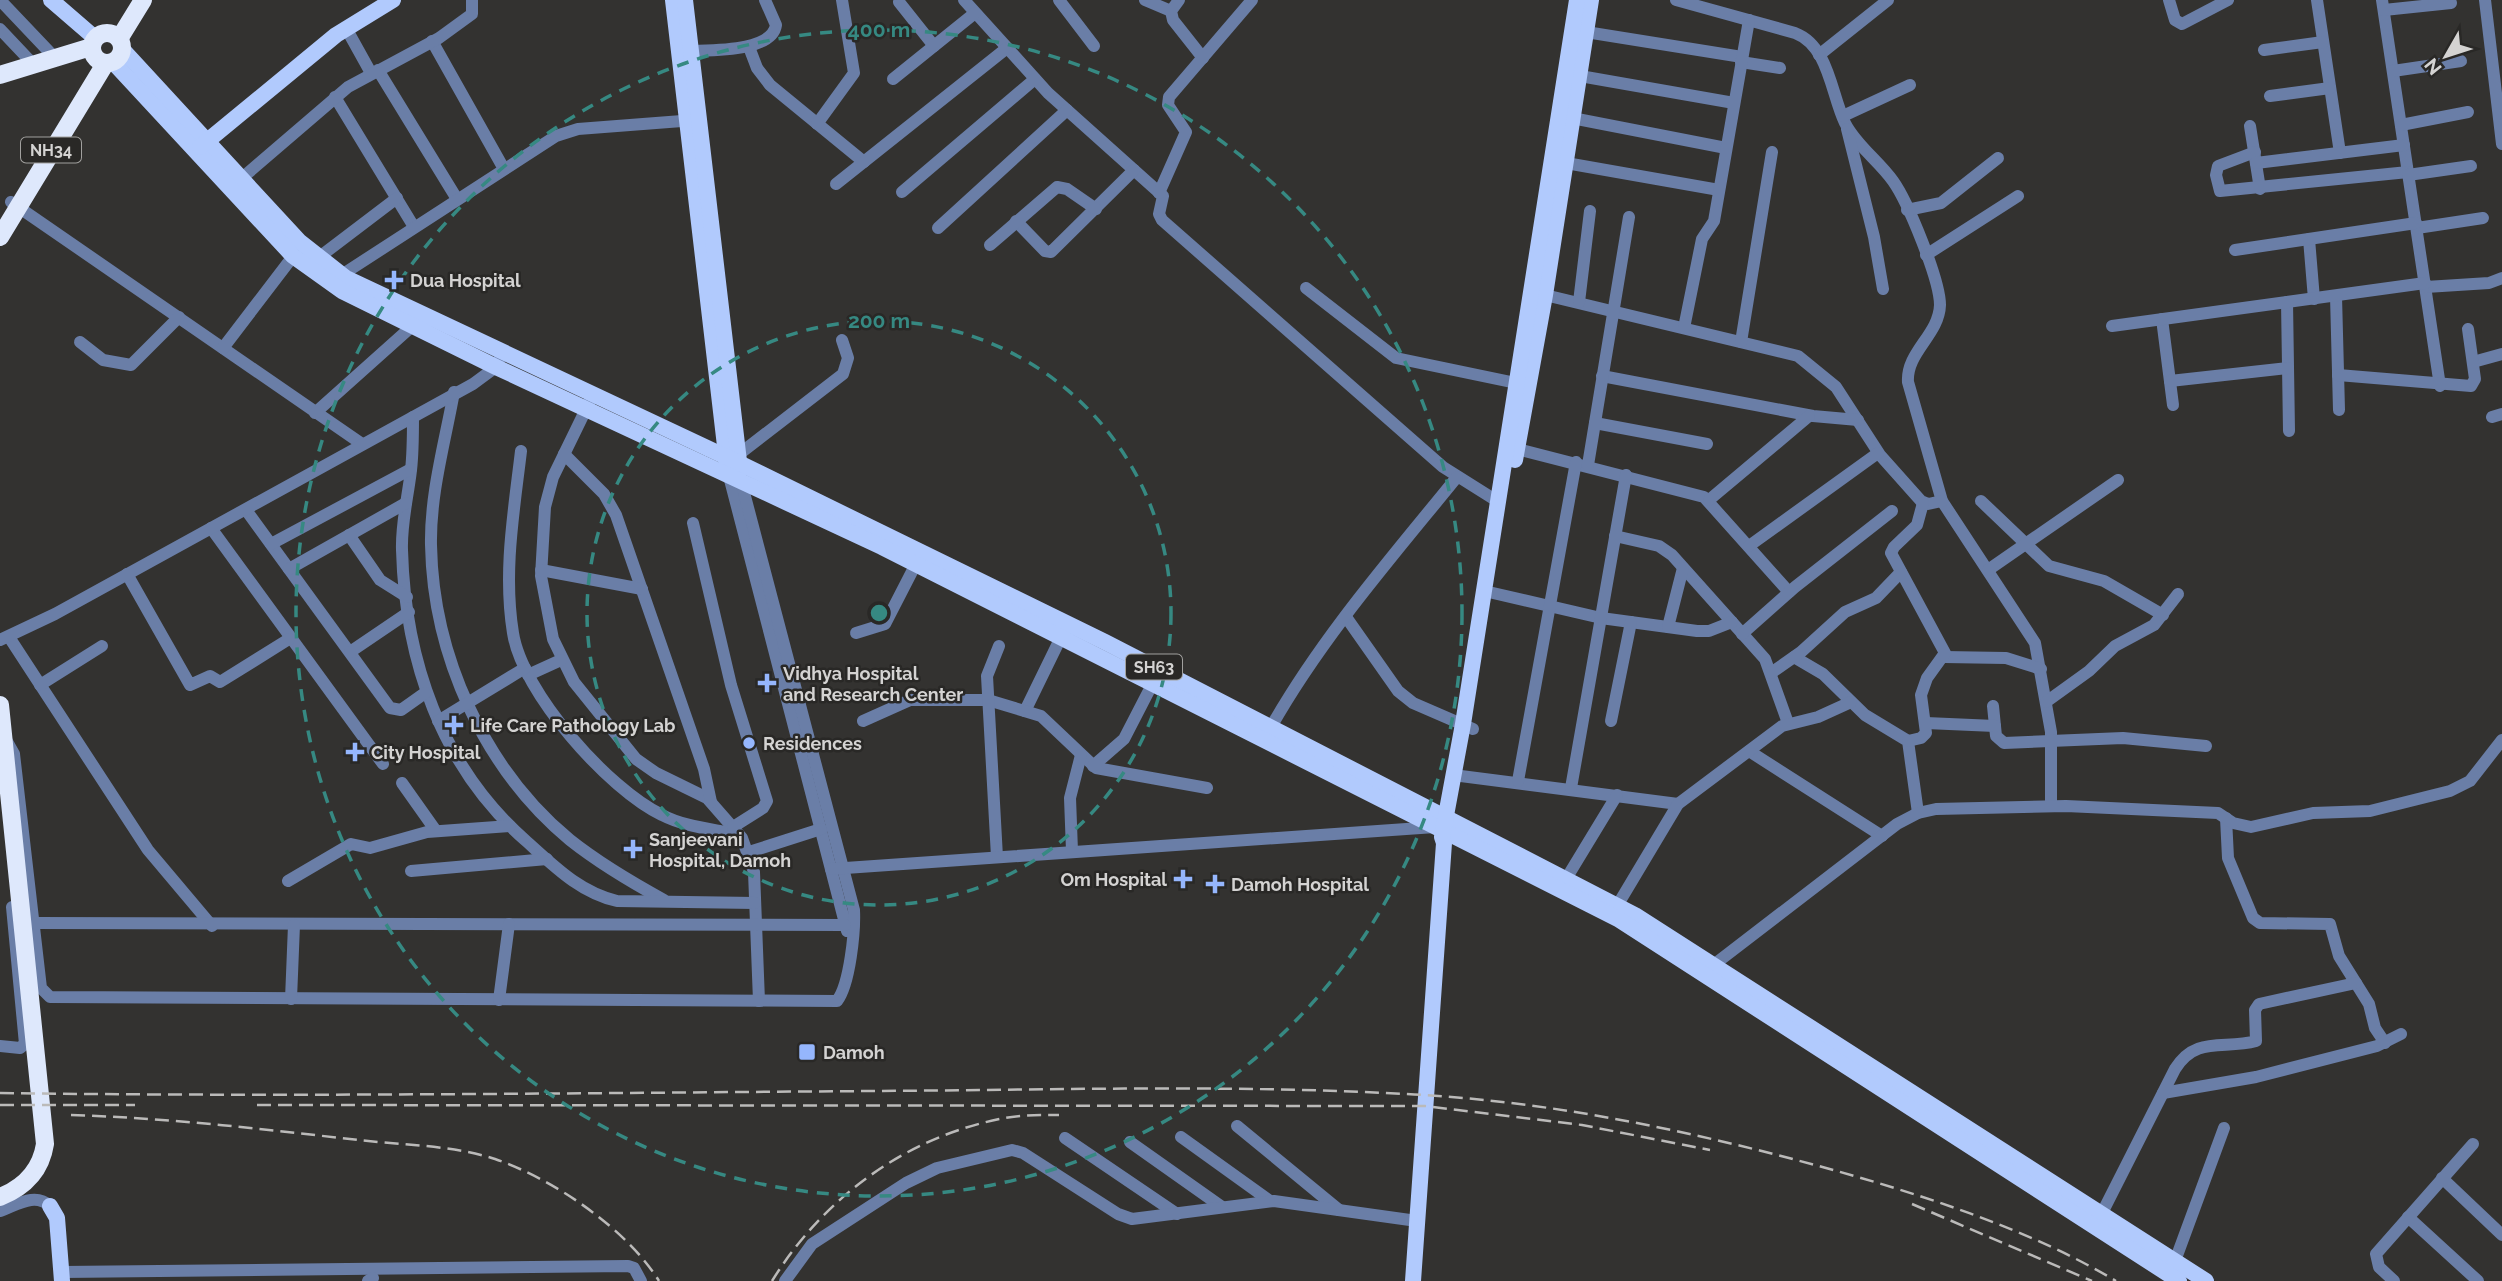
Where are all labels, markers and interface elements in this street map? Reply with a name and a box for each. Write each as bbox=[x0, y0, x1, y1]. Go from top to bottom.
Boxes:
text: 400 m bbox=[848, 17, 910, 42]
north arrow bbox=[2411, 21, 2481, 91]
text: N bbox=[2420, 54, 2446, 79]
road number: NH34 bbox=[21, 138, 81, 162]
marker: Dua Hospital bbox=[384, 270, 404, 290]
place label: Dua Hospital bbox=[410, 270, 521, 291]
text: 200 m bbox=[848, 308, 910, 333]
centre of rings bbox=[867, 601, 891, 625]
road number: SH63 bbox=[1126, 654, 1182, 680]
place label: Vidhya Hospital and Research Center bbox=[783, 663, 963, 705]
marker: Vidhya Hospital and Research Center bbox=[757, 673, 777, 693]
marker: Life Care Pathology Lab bbox=[444, 715, 464, 735]
place label: Life Care Pathology Lab bbox=[470, 715, 675, 736]
place label: Residences bbox=[763, 733, 862, 754]
marker: Residences bbox=[741, 735, 757, 751]
marker: City Hospital bbox=[345, 742, 365, 762]
place label: City Hospital bbox=[371, 742, 481, 763]
place label: Sanjeevani Hospital, Damoh bbox=[649, 829, 791, 871]
marker: Sanjeevani Hospital, Damoh bbox=[623, 839, 643, 859]
place label: Om Hospital bbox=[1060, 869, 1167, 890]
marker: Om Hospital bbox=[1173, 869, 1193, 889]
marker: Damoh Hospital bbox=[1205, 874, 1225, 894]
place label: Damoh Hospital bbox=[1231, 874, 1369, 895]
marker: Damoh bbox=[797, 1042, 817, 1062]
place label: Damoh bbox=[823, 1042, 885, 1063]

